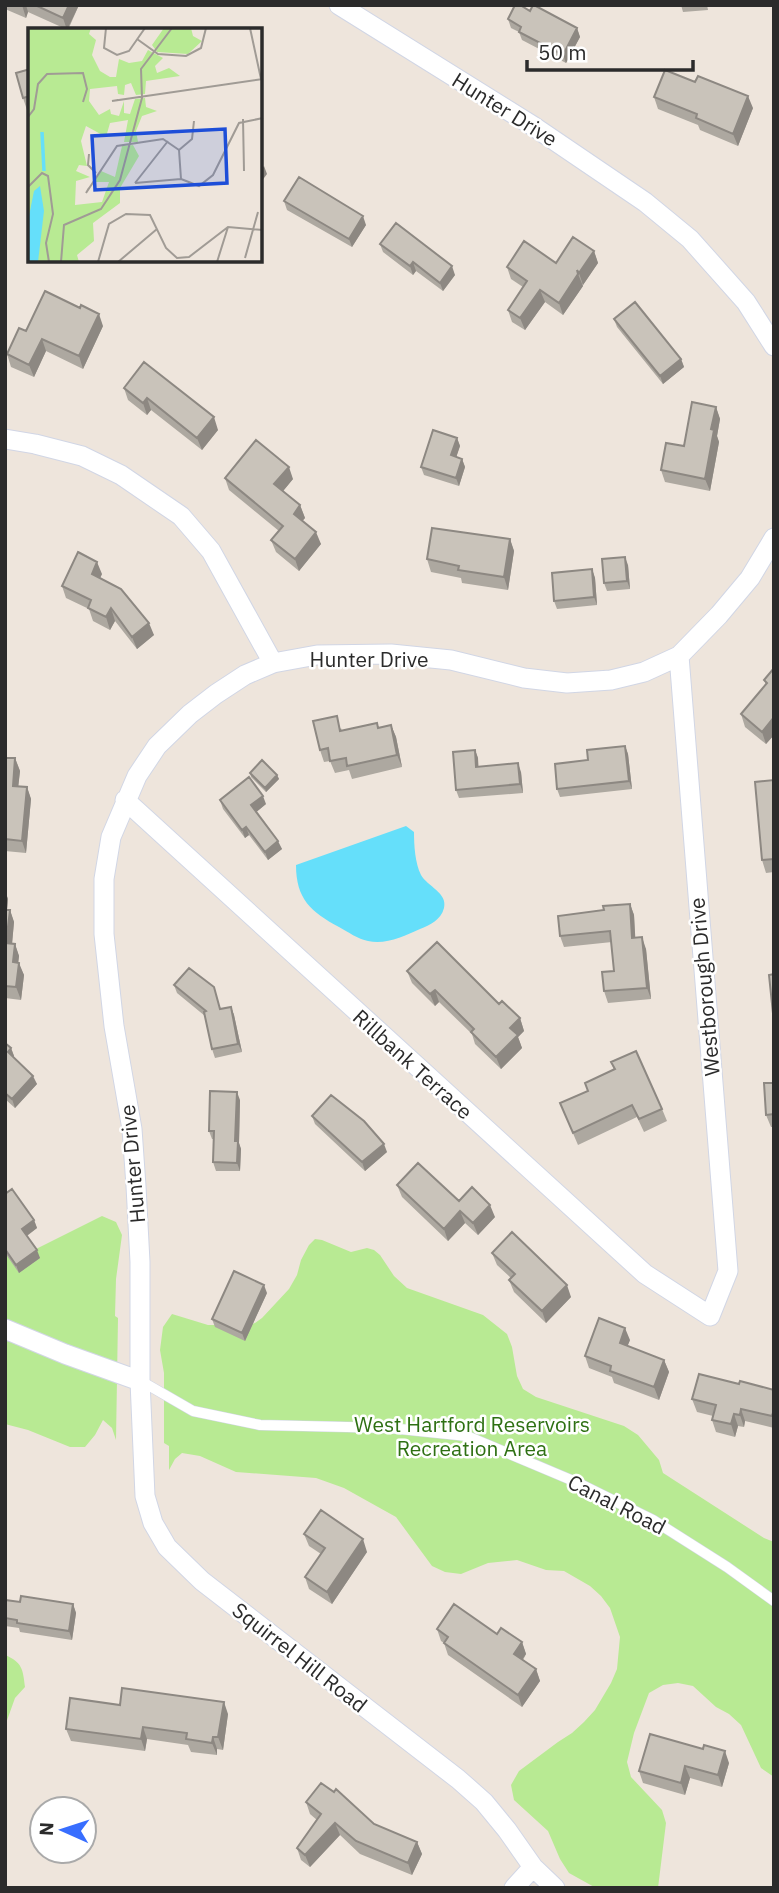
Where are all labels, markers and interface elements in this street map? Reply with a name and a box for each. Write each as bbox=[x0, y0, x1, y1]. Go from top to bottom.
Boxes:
inset map bbox=[28, 28, 262, 262]
scale bar bbox=[527, 28, 693, 72]
text: 50 m bbox=[538, 38, 587, 66]
street label: Hunter Drive bbox=[447, 66, 563, 152]
street label: Hunter Drive bbox=[310, 645, 428, 673]
street label: Westborough Drive bbox=[682, 896, 726, 1078]
street label: Rillbank Terrace bbox=[347, 1003, 479, 1125]
street label: Hunter Drive bbox=[113, 1104, 151, 1224]
park label: West Hartford Reservoirs Recreation Area bbox=[354, 1410, 590, 1462]
street label: Canal Road bbox=[563, 1467, 671, 1541]
street label: Squirrel Hill Road bbox=[227, 1596, 373, 1718]
north arrow bbox=[28, 1795, 98, 1865]
text: N bbox=[34, 1822, 58, 1837]

